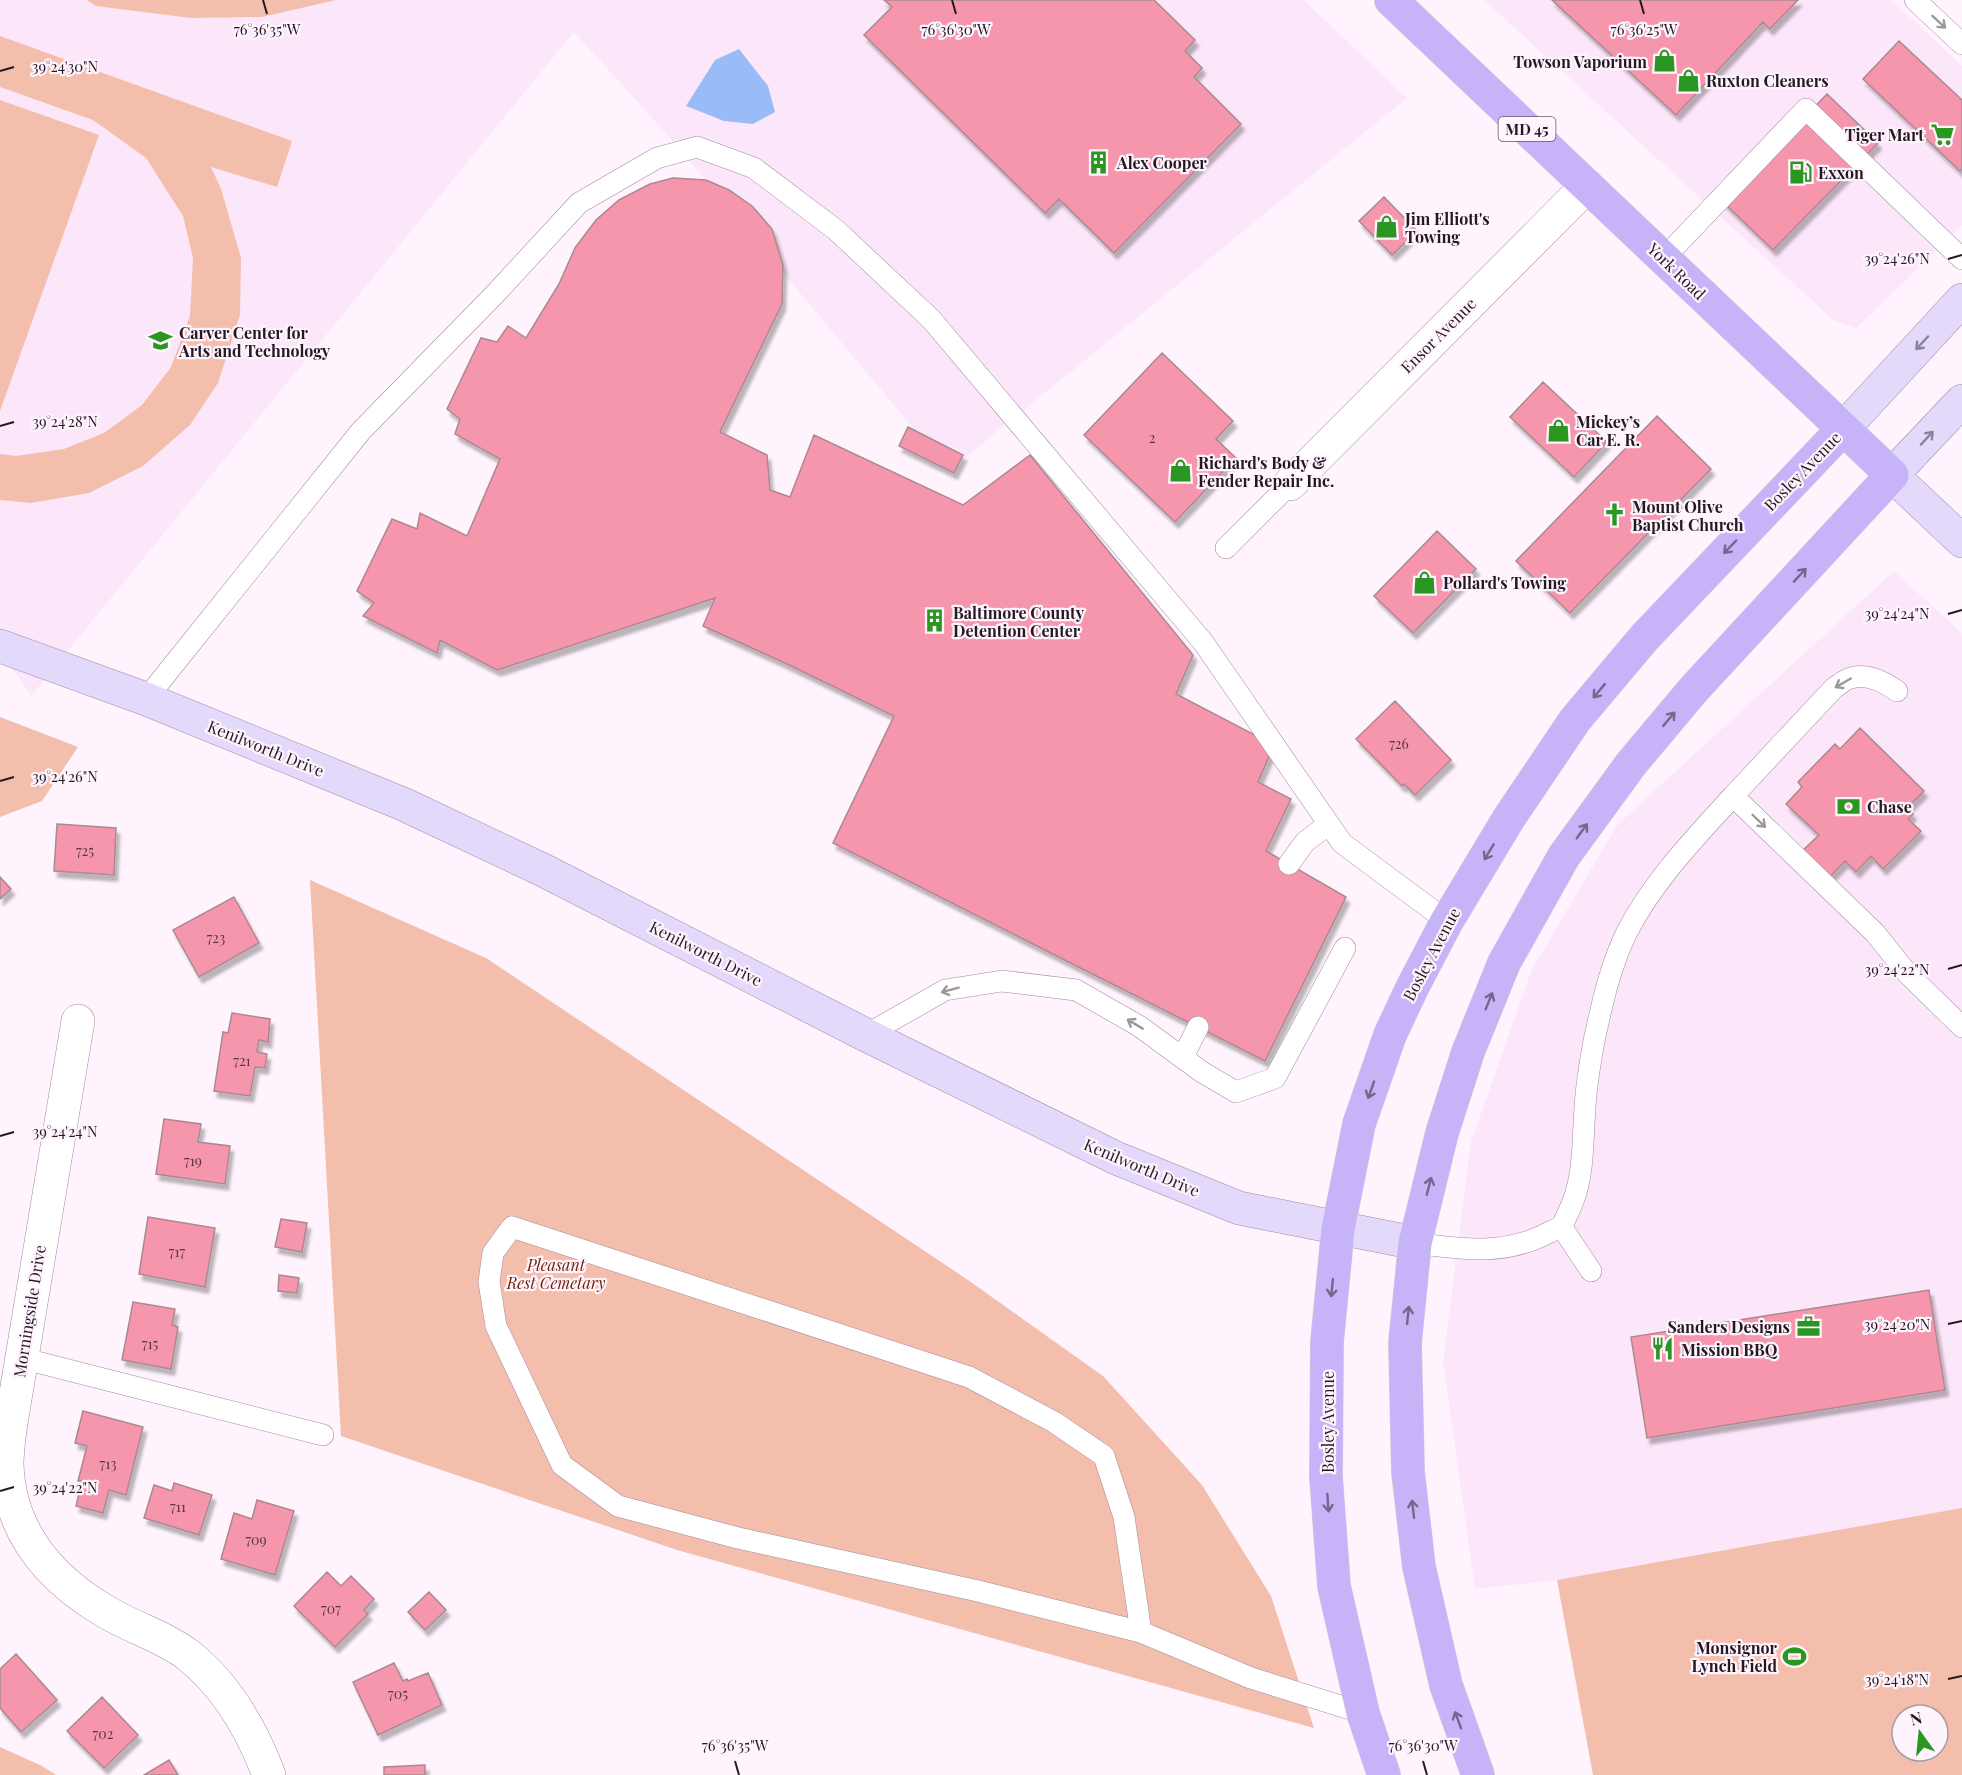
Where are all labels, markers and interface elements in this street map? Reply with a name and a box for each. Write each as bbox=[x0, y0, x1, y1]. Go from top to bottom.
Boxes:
one-way arrow bbox=[1931, 15, 1946, 29]
text: 76°36'35"W bbox=[234, 19, 301, 39]
text: 76°36'30"W bbox=[921, 19, 991, 39]
text: 76°36'25"W bbox=[1611, 19, 1678, 39]
shop icon: Towson Vaporium bbox=[1652, 48, 1678, 74]
place label: Towson Vaporium bbox=[1513, 51, 1648, 72]
text: 39°24'30"N bbox=[32, 56, 99, 76]
shop icon: Ruxton Cleaners bbox=[1675, 67, 1701, 93]
place label: Ruxton Cleaners bbox=[1706, 70, 1829, 91]
road number: MD 45 bbox=[1498, 117, 1556, 141]
supermarket icon: Tiger Mart bbox=[1929, 121, 1955, 147]
place label: Tiger Mart bbox=[1845, 124, 1924, 145]
building icon: Alex Cooper bbox=[1086, 149, 1112, 175]
place label: Alex Cooper bbox=[1116, 152, 1207, 173]
fuel station icon: Exxon bbox=[1787, 159, 1813, 185]
place label: Exxon bbox=[1818, 162, 1864, 183]
place label: Jim Elliott's Towing bbox=[1404, 208, 1490, 247]
shop icon: Jim Elliott's Towing bbox=[1374, 214, 1400, 240]
street label: York Road bbox=[1643, 237, 1711, 304]
text: 39°24'26"N bbox=[1864, 248, 1930, 268]
street label: Ensor Avenue bbox=[1396, 293, 1480, 377]
place label: Carver Center for Arts and Technology bbox=[178, 322, 331, 361]
school or university icon: Carver Center for Arts and Technology bbox=[148, 328, 174, 354]
one-way arrow bbox=[1915, 335, 1929, 350]
text: 39°24'28"N bbox=[32, 411, 98, 431]
place label: Mickey’s Car E. R. bbox=[1576, 411, 1640, 450]
shop icon: Mickey’s Car E. R. bbox=[1545, 417, 1571, 443]
street label: Bosley Avenue bbox=[1759, 427, 1845, 515]
house number: 2 bbox=[1149, 428, 1156, 447]
one-way arrow bbox=[1920, 431, 1934, 446]
place label: Richard's Body & Fender Repair Inc. bbox=[1198, 452, 1334, 491]
shop icon: Richard's Body & Fender Repair Inc. bbox=[1167, 458, 1193, 484]
place label: Mount Olive Baptist Church bbox=[1632, 496, 1744, 535]
church icon: Mount Olive Baptist Church bbox=[1601, 502, 1627, 528]
one-way arrow bbox=[1723, 540, 1737, 555]
one-way arrow bbox=[1793, 568, 1807, 583]
shop icon: Pollard's Towing bbox=[1412, 569, 1438, 595]
place label: Pollard's Towing bbox=[1443, 572, 1566, 593]
place label: Baltimore County Detention Center bbox=[953, 602, 1085, 641]
text: 39°24'24"N bbox=[1865, 603, 1930, 623]
building icon: Baltimore County Detention Center bbox=[922, 608, 948, 634]
one-way arrow bbox=[1835, 677, 1852, 689]
one-way arrow bbox=[1592, 683, 1605, 699]
one-way arrow bbox=[1662, 712, 1676, 727]
street label: Kenilworth Drive bbox=[205, 715, 327, 781]
house number: 726 bbox=[1389, 734, 1409, 753]
text: 39°24'26"N bbox=[32, 766, 98, 786]
bank icon: Chase bbox=[1836, 793, 1862, 819]
place label: Chase bbox=[1867, 796, 1912, 817]
one-way arrow bbox=[1752, 814, 1767, 828]
one-way arrow bbox=[1576, 823, 1588, 839]
house number: 725 bbox=[76, 841, 94, 860]
one-way arrow bbox=[1482, 843, 1494, 860]
street label: Bosley Avenue bbox=[1398, 904, 1464, 1004]
street label: Kenilworth Drive bbox=[646, 916, 766, 990]
house number: 723 bbox=[207, 928, 225, 947]
text: 39°24'22"N bbox=[1865, 959, 1930, 979]
one-way arrow bbox=[941, 985, 960, 996]
one-way arrow bbox=[1484, 992, 1495, 1011]
one-way arrow bbox=[1127, 1018, 1144, 1030]
house number: 721 bbox=[233, 1051, 251, 1070]
one-way arrow bbox=[1364, 1080, 1375, 1099]
text: 39°24'24"N bbox=[33, 1121, 98, 1141]
street label: Kenilworth Drive bbox=[1081, 1133, 1203, 1201]
house number: 719 bbox=[184, 1151, 202, 1170]
one-way arrow bbox=[1423, 1177, 1435, 1196]
house number: 717 bbox=[169, 1242, 186, 1261]
street label: Morningside Drive bbox=[8, 1243, 50, 1379]
park label: Pleasant Rest Cemetary bbox=[506, 1254, 606, 1293]
one-way arrow bbox=[1326, 1277, 1337, 1297]
one-way arrow bbox=[1403, 1305, 1414, 1325]
office icon: Sanders Designs bbox=[1795, 1313, 1821, 1339]
text: 39°24'20"N bbox=[1864, 1314, 1931, 1334]
place label: Sanders Designs bbox=[1667, 1316, 1790, 1337]
house number: 715 bbox=[142, 1334, 158, 1353]
restaurant icon: Mission BBQ bbox=[1650, 1336, 1676, 1362]
place label: Mission BBQ bbox=[1681, 1339, 1778, 1360]
street label: Bosley Avenue bbox=[1317, 1371, 1338, 1473]
house number: 713 bbox=[100, 1454, 116, 1473]
text: 39°24'22"N bbox=[33, 1477, 98, 1497]
one-way arrow bbox=[1323, 1493, 1334, 1513]
house number: 711 bbox=[170, 1497, 186, 1516]
one-way arrow bbox=[1407, 1500, 1418, 1520]
house number: 709 bbox=[245, 1530, 267, 1549]
house number: 707 bbox=[321, 1599, 341, 1618]
place label: Monsignor Lynch Field bbox=[1692, 1637, 1778, 1676]
sports icon: Monsignor Lynch Field bbox=[1782, 1643, 1808, 1669]
text: 39°24'18"N bbox=[1865, 1669, 1929, 1689]
house number: 705 bbox=[388, 1684, 408, 1703]
north arrow bbox=[1890, 1703, 1950, 1763]
text: N bbox=[1908, 1706, 1925, 1730]
one-way arrow bbox=[1452, 1711, 1463, 1730]
house number: 702 bbox=[93, 1724, 114, 1743]
text: 76°36'35"W bbox=[702, 1735, 769, 1755]
text: 76°36'30"W bbox=[1388, 1735, 1458, 1755]

